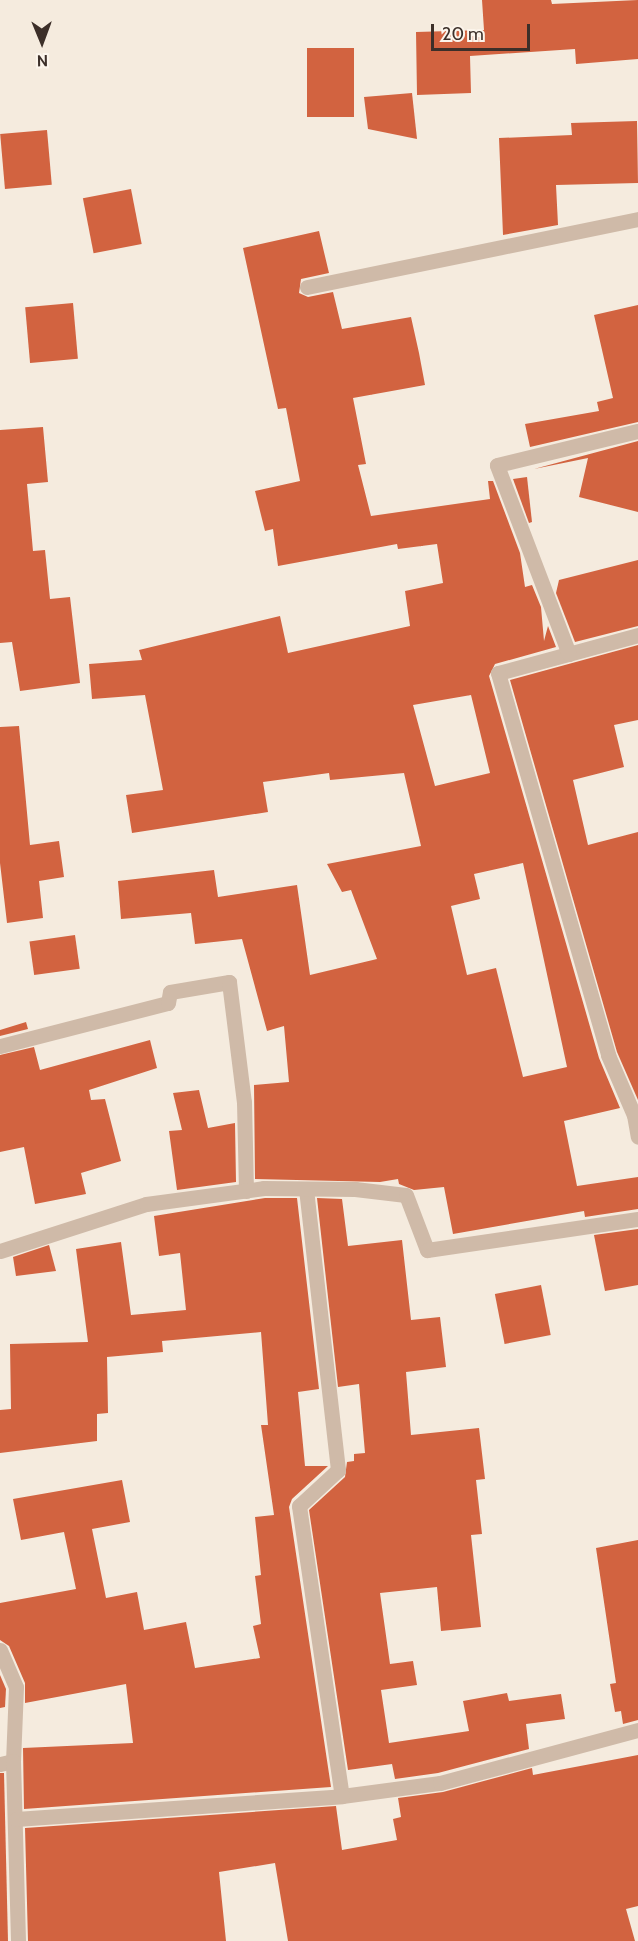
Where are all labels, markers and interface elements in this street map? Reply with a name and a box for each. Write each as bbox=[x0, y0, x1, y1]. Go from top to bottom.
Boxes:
north arrow bbox=[12, 12, 72, 72]
scale bar bbox=[434, 12, 533, 50]
text: 20 m bbox=[442, 23, 484, 45]
text: N bbox=[37, 51, 48, 70]

